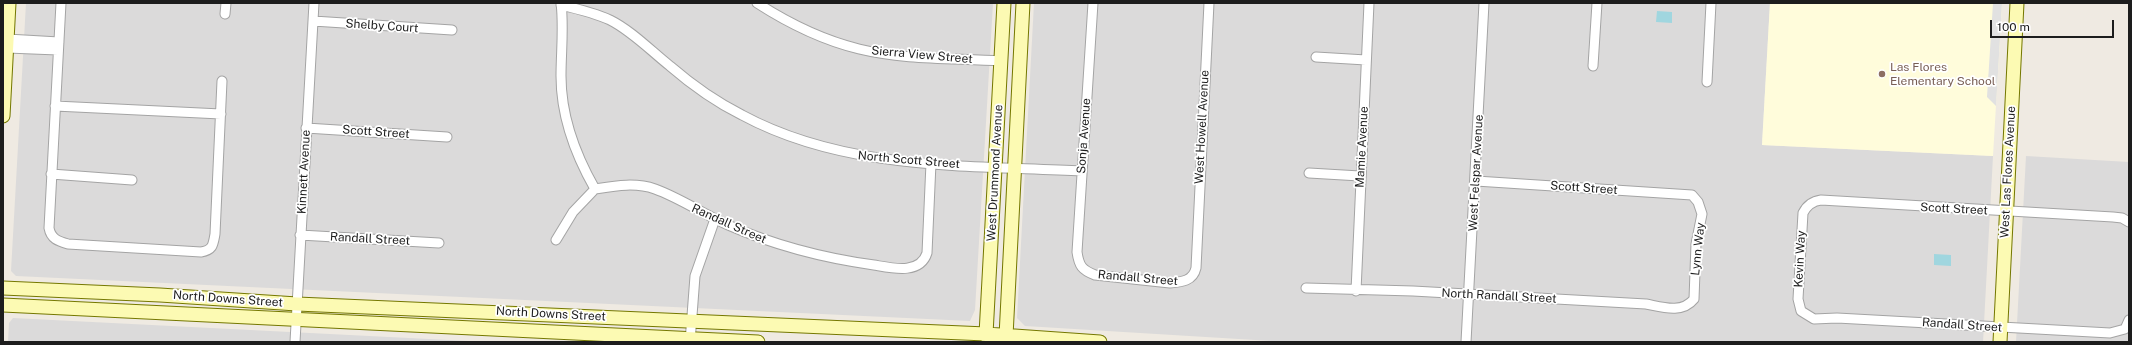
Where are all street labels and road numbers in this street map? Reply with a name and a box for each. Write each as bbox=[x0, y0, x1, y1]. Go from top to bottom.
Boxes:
street label: Shelby Court bbox=[345, 16, 419, 36]
street label: Sierra View Street bbox=[871, 43, 973, 67]
street label: West Howell Avenue bbox=[1192, 70, 1212, 184]
street label: Sonja Avenue bbox=[1074, 98, 1094, 174]
street label: West Drummond Avenue bbox=[984, 104, 1006, 242]
street label: Mamie Avenue bbox=[1353, 106, 1371, 188]
street label: West Las Flores Avenue bbox=[1997, 106, 2019, 238]
street label: West Felspar Avenue bbox=[1466, 114, 1486, 232]
street label: Scott Street bbox=[342, 122, 410, 142]
street label: Kinnett Avenue bbox=[295, 129, 313, 215]
street label: North Scott Street bbox=[857, 148, 961, 172]
street label: Scott Street bbox=[1550, 178, 1618, 198]
street label: Scott Street bbox=[1920, 200, 1988, 218]
street label: Randall Street bbox=[689, 201, 769, 247]
street label: Lynn Way bbox=[1688, 222, 1708, 276]
street label: Randall Street bbox=[329, 230, 411, 248]
street label: Kevin Way bbox=[1791, 230, 1809, 288]
street label: Randall Street bbox=[1097, 267, 1179, 289]
street label: North Randall Street bbox=[1441, 286, 1557, 306]
street label: North Downs Street bbox=[173, 288, 283, 310]
street label: North Downs Street bbox=[496, 304, 606, 324]
street label: Randall Street bbox=[1921, 315, 2003, 335]

